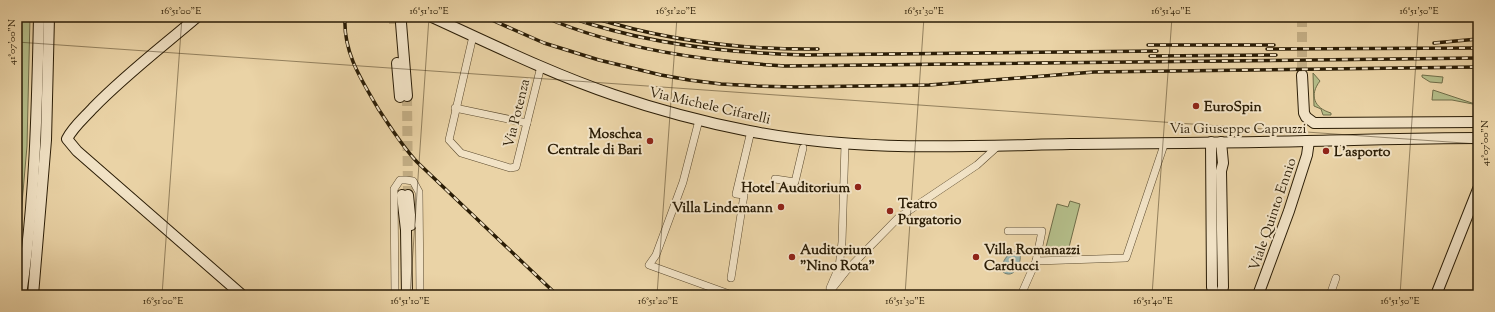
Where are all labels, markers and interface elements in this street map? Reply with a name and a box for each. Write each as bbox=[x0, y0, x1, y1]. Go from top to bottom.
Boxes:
text: 16°51'00"E bbox=[161, 4, 201, 19]
text: 16°51'10"E bbox=[409, 4, 449, 19]
text: 16°51'20"E bbox=[656, 4, 696, 19]
text: 16°51'30"E bbox=[904, 4, 944, 19]
text: 16°51'40"E bbox=[1151, 4, 1191, 19]
text: 16°51'50"E bbox=[1399, 4, 1439, 19]
text: 41°07'00"N bbox=[5, 19, 20, 65]
street label: Via Potenza bbox=[500, 77, 536, 150]
street label: Via Michele Cifarelli bbox=[647, 83, 772, 131]
place label: EuroSpin bbox=[1204, 98, 1263, 118]
marker: EuroSpin bbox=[1191, 101, 1201, 111]
street label: Via Giuseppe Capruzzi bbox=[1169, 120, 1307, 140]
text: 41°07'00"N bbox=[1478, 120, 1493, 166]
place label: Moschea Centrale di Bari bbox=[548, 125, 643, 161]
marker: Moschea Centrale di Bari bbox=[645, 136, 655, 146]
place label: L'asporto bbox=[1334, 143, 1391, 163]
marker: L'asporto bbox=[1321, 146, 1331, 156]
street label: Viale Quinto Ennio bbox=[1245, 155, 1303, 274]
place label: Hotel Auditorium bbox=[741, 179, 850, 199]
marker: Hotel Auditorium bbox=[853, 182, 863, 192]
place label: Teatro Purgatorio bbox=[898, 195, 962, 231]
place label: Villa Lindemann bbox=[672, 199, 774, 219]
marker: Villa Lindemann bbox=[776, 202, 786, 212]
marker: Teatro Purgatorio bbox=[885, 206, 895, 216]
place label: Auditorium "Nino Rota" bbox=[800, 241, 875, 277]
place label: Villa Romanazzi Carducci bbox=[984, 241, 1080, 277]
marker: Auditorium "Nino Rota" bbox=[787, 252, 797, 262]
marker: Villa Romanazzi Carducci bbox=[971, 252, 981, 262]
text: 16°51'00"E bbox=[143, 294, 183, 309]
text: 16°51'10"E bbox=[390, 294, 430, 309]
text: 16°51'20"E bbox=[638, 294, 678, 309]
text: 16°51'30"E bbox=[885, 294, 925, 309]
text: 16°51'40"E bbox=[1133, 294, 1173, 309]
text: 16°51'50"E bbox=[1380, 294, 1420, 309]

